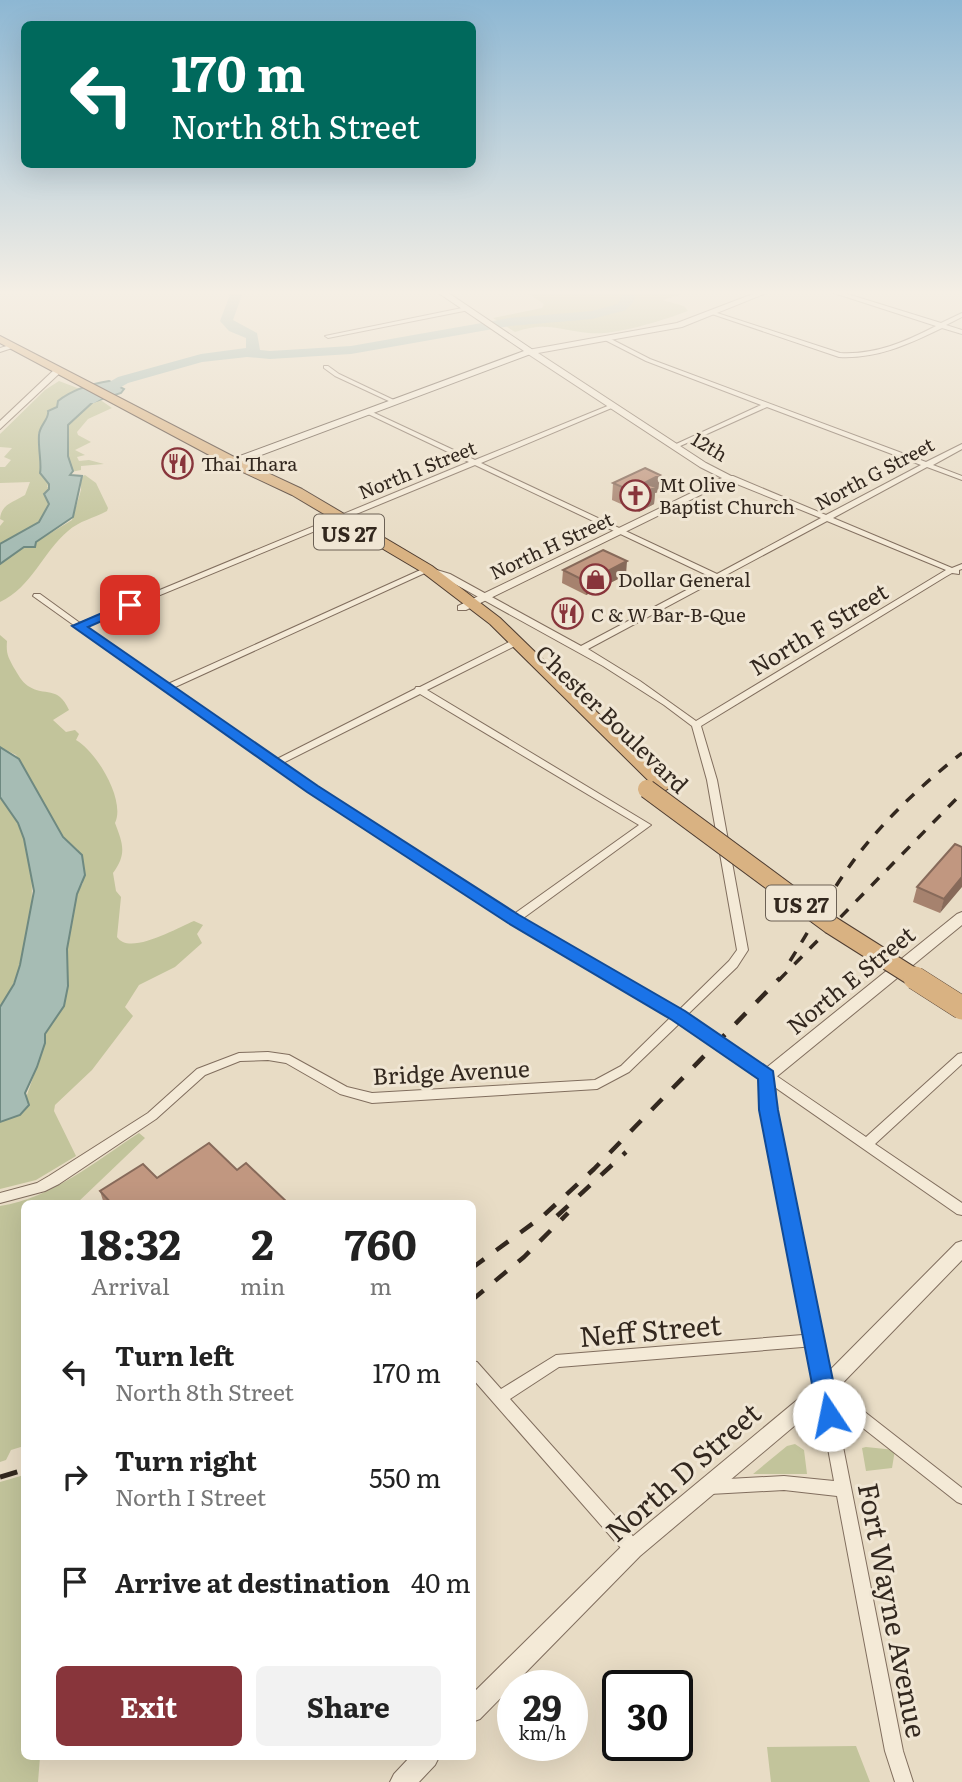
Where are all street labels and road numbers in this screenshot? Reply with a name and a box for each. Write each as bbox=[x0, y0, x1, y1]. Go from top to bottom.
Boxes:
street label: 12th bbox=[687, 424, 733, 468]
street label: North G Street bbox=[809, 430, 939, 516]
street label: North I Street bbox=[354, 433, 480, 505]
street label: North H Street bbox=[485, 504, 617, 586]
road number: US 27 bbox=[314, 514, 384, 550]
street label: North F Street bbox=[742, 573, 894, 683]
street label: Chester Boulevard bbox=[529, 636, 697, 800]
road number: US 27 bbox=[766, 886, 836, 920]
street label: North E Street bbox=[779, 916, 922, 1041]
street label: Bridge Avenue bbox=[371, 1050, 531, 1092]
street label: Neff Street bbox=[577, 1302, 723, 1356]
street label: North D Street bbox=[595, 1391, 769, 1550]
street label: Fort Wayne Avenue bbox=[849, 1479, 939, 1741]

